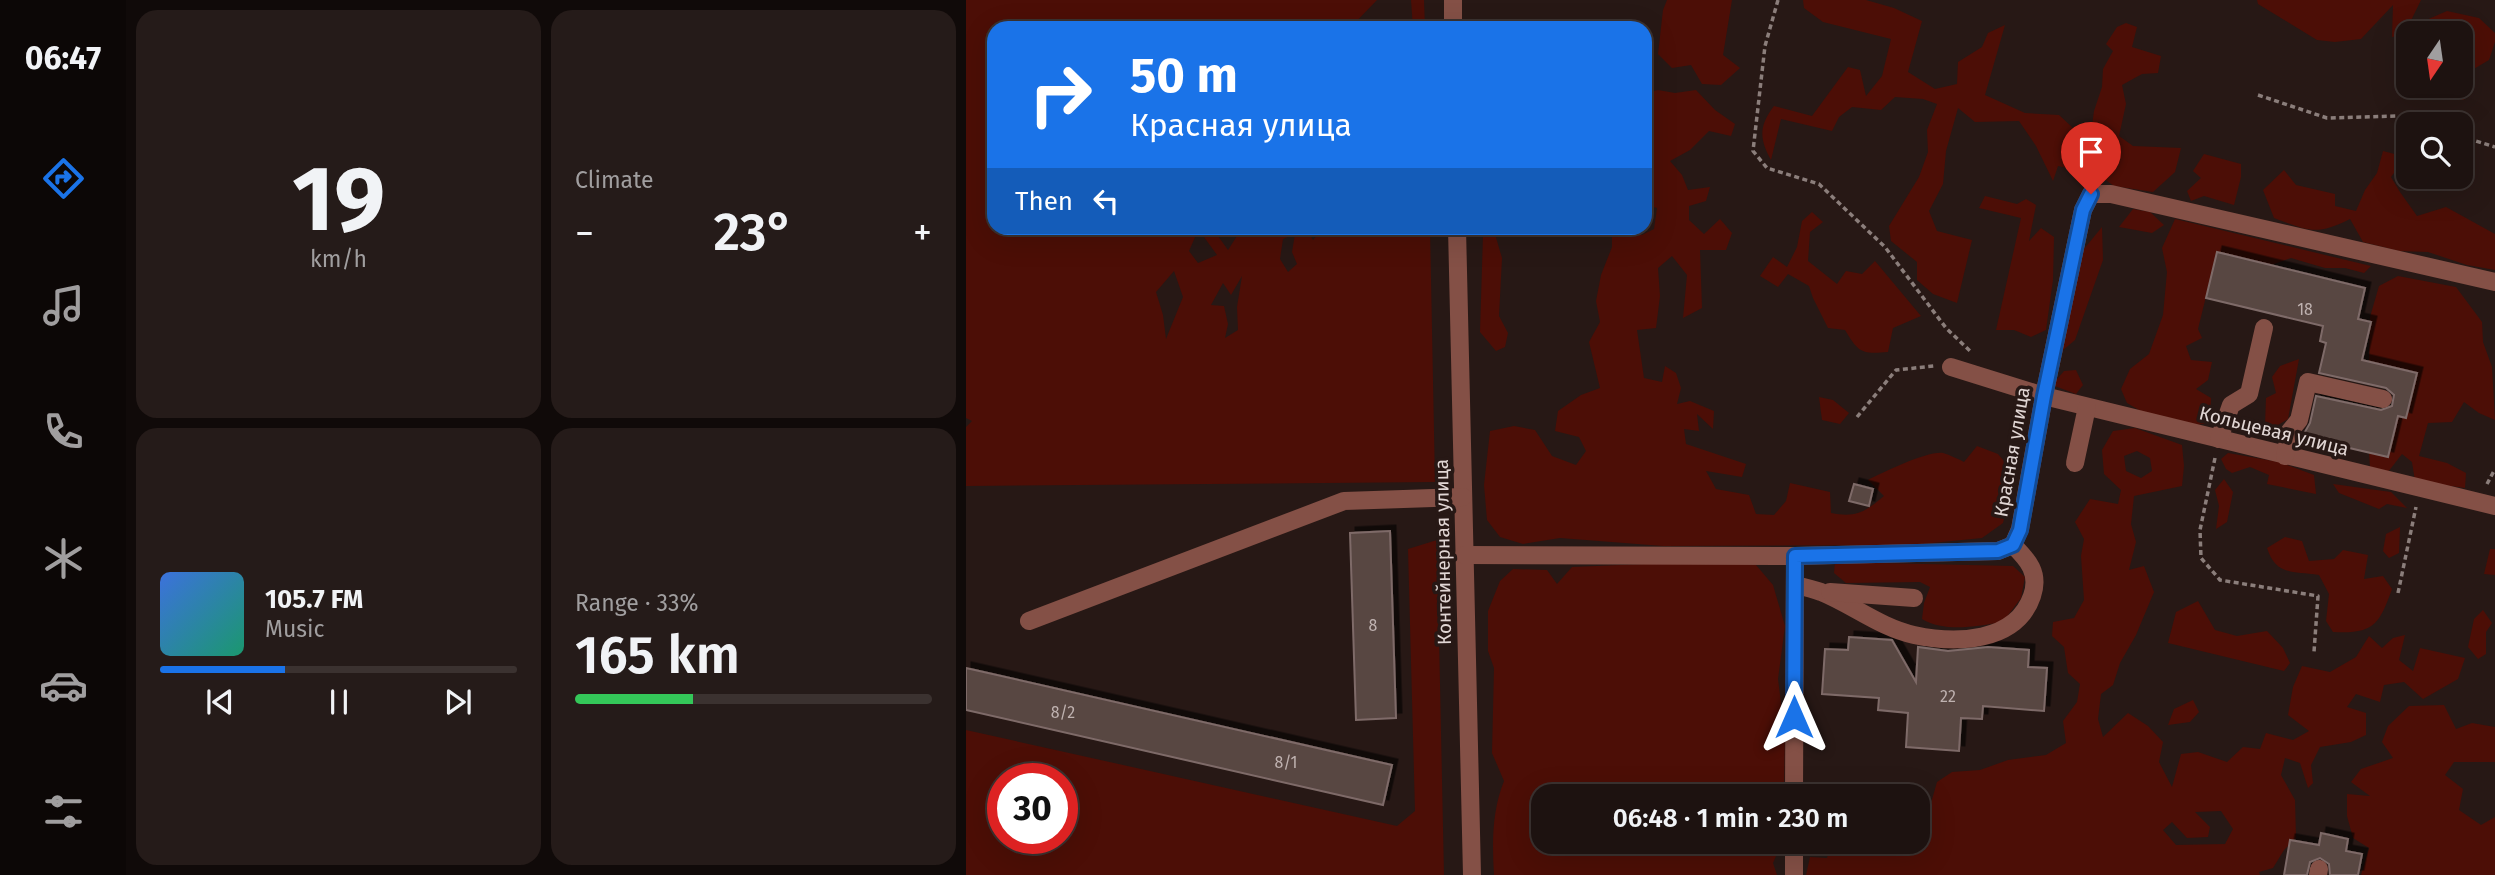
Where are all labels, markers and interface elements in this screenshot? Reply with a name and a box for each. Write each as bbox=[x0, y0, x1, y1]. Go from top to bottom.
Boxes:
north arrow bbox=[2396, 21, 2473, 98]
map controls bbox=[2396, 21, 2473, 189]
text: 06:47 bbox=[25, 39, 101, 77]
text: 50 m bbox=[1130, 46, 1238, 105]
icon: right bbox=[1015, 49, 1106, 140]
text: Красная улица bbox=[1130, 106, 1352, 144]
button: search bbox=[2396, 112, 2473, 189]
pin bbox=[2061, 122, 2121, 194]
icon: arrive bbox=[2072, 133, 2110, 171]
text: 19 bbox=[292, 145, 385, 254]
icon: directions bbox=[39, 154, 88, 203]
text: Climate bbox=[575, 166, 654, 194]
icon: left bbox=[1087, 182, 1125, 220]
text: Then bbox=[1015, 186, 1073, 217]
text: 23° bbox=[713, 201, 794, 264]
text: − bbox=[575, 210, 594, 256]
text: + bbox=[913, 210, 932, 256]
text: km/h bbox=[310, 245, 367, 273]
icon: music bbox=[39, 281, 88, 330]
house number: 18 bbox=[2297, 300, 2313, 319]
street label: Красная улица bbox=[1989, 385, 2035, 519]
street label: Кольцевая улица bbox=[2197, 401, 2351, 461]
icon: phone bbox=[39, 407, 88, 456]
street label: Контейнерная улица bbox=[1430, 459, 1456, 645]
icon: climate bbox=[39, 534, 88, 583]
text: 105.7 FM bbox=[265, 584, 363, 615]
text: Range · 33% bbox=[575, 589, 698, 617]
text: Music bbox=[265, 615, 325, 643]
house number: 8 bbox=[1369, 616, 1378, 635]
text: 165 km bbox=[575, 624, 740, 687]
icon: car bbox=[39, 661, 88, 710]
position arrow bbox=[1757, 680, 1831, 754]
icon: previous bbox=[201, 683, 239, 721]
icon: pause bbox=[320, 683, 358, 721]
icon: next bbox=[439, 683, 477, 721]
house number: 22 bbox=[1940, 687, 1956, 706]
house number: 8/2 bbox=[1051, 703, 1075, 722]
house number: 8/1 bbox=[1274, 753, 1298, 772]
speed limit sign: 30 bbox=[987, 763, 1078, 854]
icon: filters bbox=[39, 787, 88, 836]
text: 06:48 · 1 min · 230 m bbox=[1613, 803, 1848, 834]

